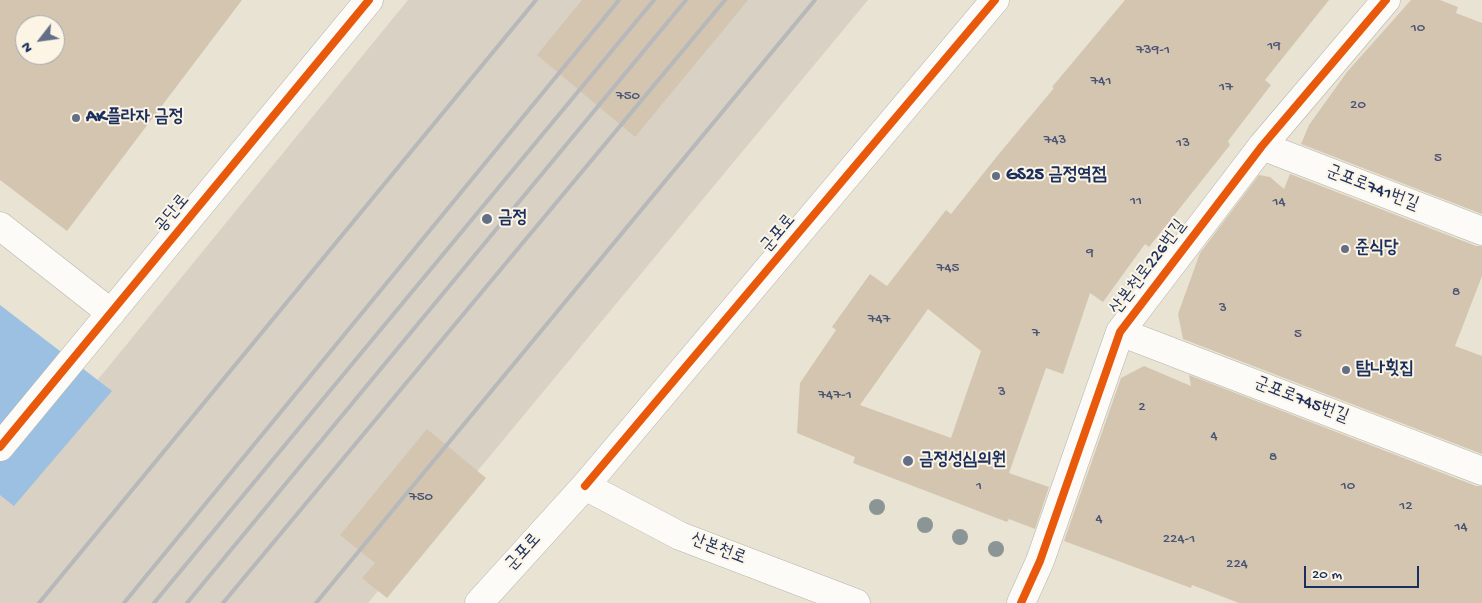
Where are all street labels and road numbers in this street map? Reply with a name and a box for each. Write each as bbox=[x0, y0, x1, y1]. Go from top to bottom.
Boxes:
street label: 군포로741번길 bbox=[1323, 161, 1421, 217]
street label: 공단로 bbox=[151, 190, 195, 238]
street label: 군포로 bbox=[757, 210, 801, 258]
street label: 산본천로226번길 bbox=[1106, 216, 1192, 320]
street label: 군포로745번길 bbox=[1251, 373, 1351, 429]
street label: 군포로 bbox=[501, 530, 547, 576]
street label: 산본천로 bbox=[687, 530, 749, 570]

